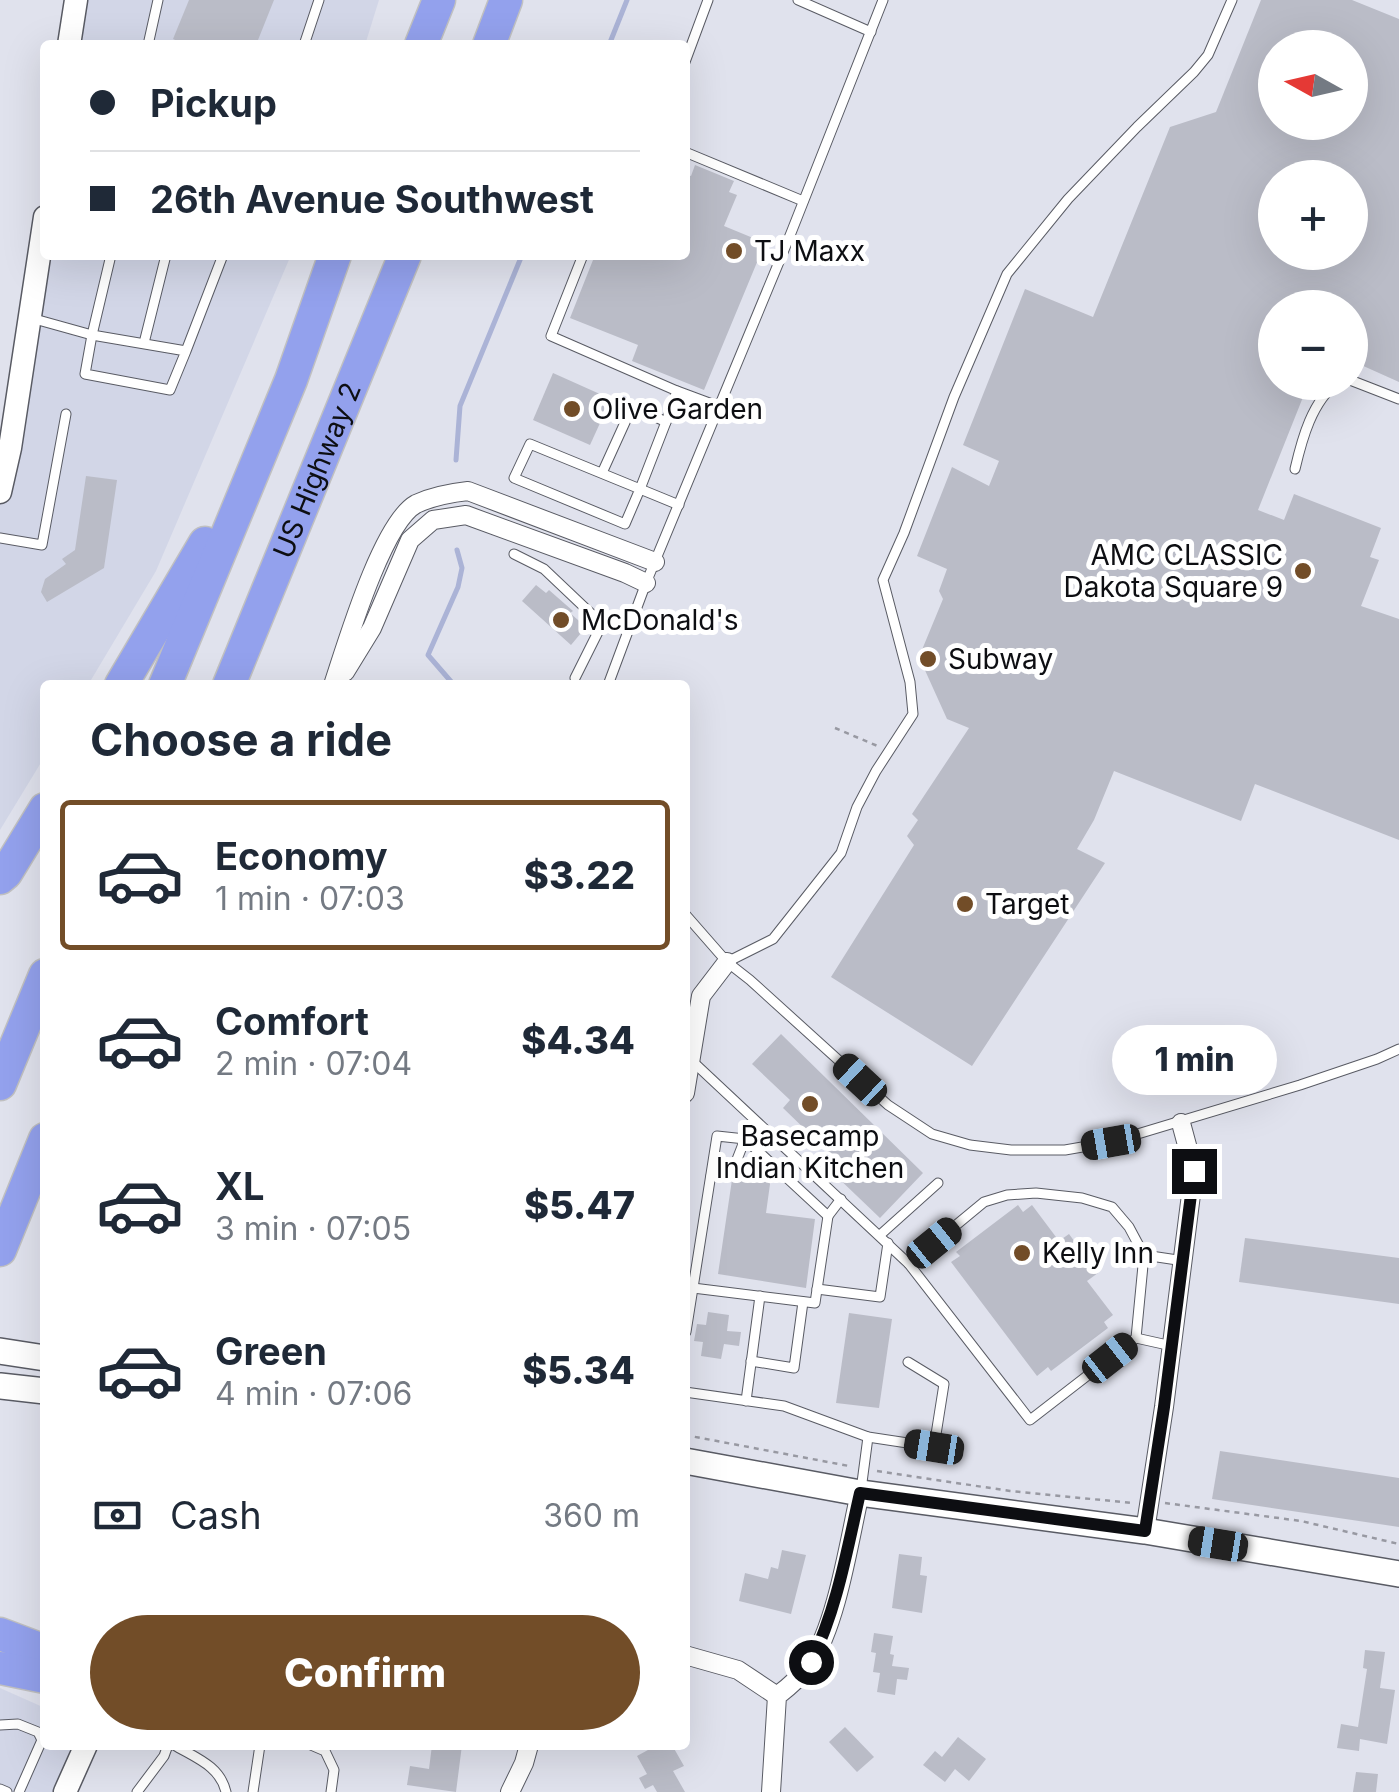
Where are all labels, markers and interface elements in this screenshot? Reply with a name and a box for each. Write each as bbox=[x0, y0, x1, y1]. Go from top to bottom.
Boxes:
north arrow bbox=[1258, 30, 1368, 140]
map controls bbox=[1258, 30, 1368, 400]
text: Pickup bbox=[150, 80, 277, 126]
button: + bbox=[1258, 160, 1368, 270]
text: 26th Avenue Southwest bbox=[150, 176, 594, 222]
place label: TJ Maxx bbox=[754, 234, 865, 268]
marker: TJ Maxx bbox=[723, 240, 745, 262]
button: − bbox=[1258, 290, 1368, 400]
street label: US Highway 2 bbox=[266, 377, 368, 563]
place label: Olive Garden bbox=[592, 392, 763, 426]
marker: Olive Garden bbox=[561, 398, 583, 420]
place label: AMC CLASSIC Dakota Square 9 bbox=[1064, 538, 1283, 604]
marker: AMC CLASSIC Dakota Square 9 bbox=[1292, 560, 1314, 582]
place label: McDonald's bbox=[581, 603, 739, 637]
marker: McDonald's bbox=[550, 609, 572, 631]
place label: Subway bbox=[948, 642, 1053, 676]
marker: Subway bbox=[917, 648, 939, 670]
text: Choose a ride bbox=[90, 712, 392, 767]
icon: car bbox=[95, 830, 185, 920]
text: Economy bbox=[215, 833, 388, 879]
text: $3.22 bbox=[524, 852, 635, 898]
text: 1 min · 07:03 bbox=[215, 879, 405, 918]
place label: Target bbox=[985, 887, 1069, 921]
marker: Target bbox=[954, 893, 976, 915]
icon: car bbox=[95, 995, 185, 1085]
text: Comfort bbox=[215, 998, 369, 1044]
text: $4.34 bbox=[521, 1017, 635, 1063]
callout: 1 min bbox=[1112, 1026, 1276, 1096]
text: 1 min bbox=[1154, 1040, 1235, 1079]
text: 2 min · 07:04 bbox=[215, 1044, 412, 1083]
car bbox=[828, 1049, 892, 1111]
marker: Basecamp Indian Kitchen bbox=[799, 1093, 821, 1115]
place label: Basecamp Indian Kitchen bbox=[716, 1119, 904, 1185]
car bbox=[1079, 1122, 1143, 1162]
route end bbox=[1172, 1149, 1217, 1194]
icon: car bbox=[95, 1160, 185, 1250]
text: XL bbox=[215, 1163, 265, 1209]
text: $5.47 bbox=[524, 1182, 635, 1228]
text: 3 min · 07:05 bbox=[215, 1209, 411, 1248]
car bbox=[901, 1212, 967, 1274]
place label: Kelly Inn bbox=[1042, 1236, 1154, 1270]
marker: Kelly Inn bbox=[1011, 1242, 1033, 1264]
icon: car bbox=[95, 1325, 185, 1415]
text: Green bbox=[215, 1328, 327, 1374]
car bbox=[1077, 1328, 1143, 1388]
text: $5.34 bbox=[522, 1347, 635, 1393]
text: 4 min · 07:06 bbox=[215, 1374, 412, 1413]
car bbox=[902, 1427, 966, 1467]
icon: cash bbox=[90, 1488, 145, 1543]
text: Cash bbox=[170, 1492, 262, 1538]
text: 360 m bbox=[543, 1496, 640, 1535]
car bbox=[1186, 1524, 1250, 1564]
button: Confirm bbox=[90, 1615, 640, 1730]
route start bbox=[789, 1640, 834, 1685]

